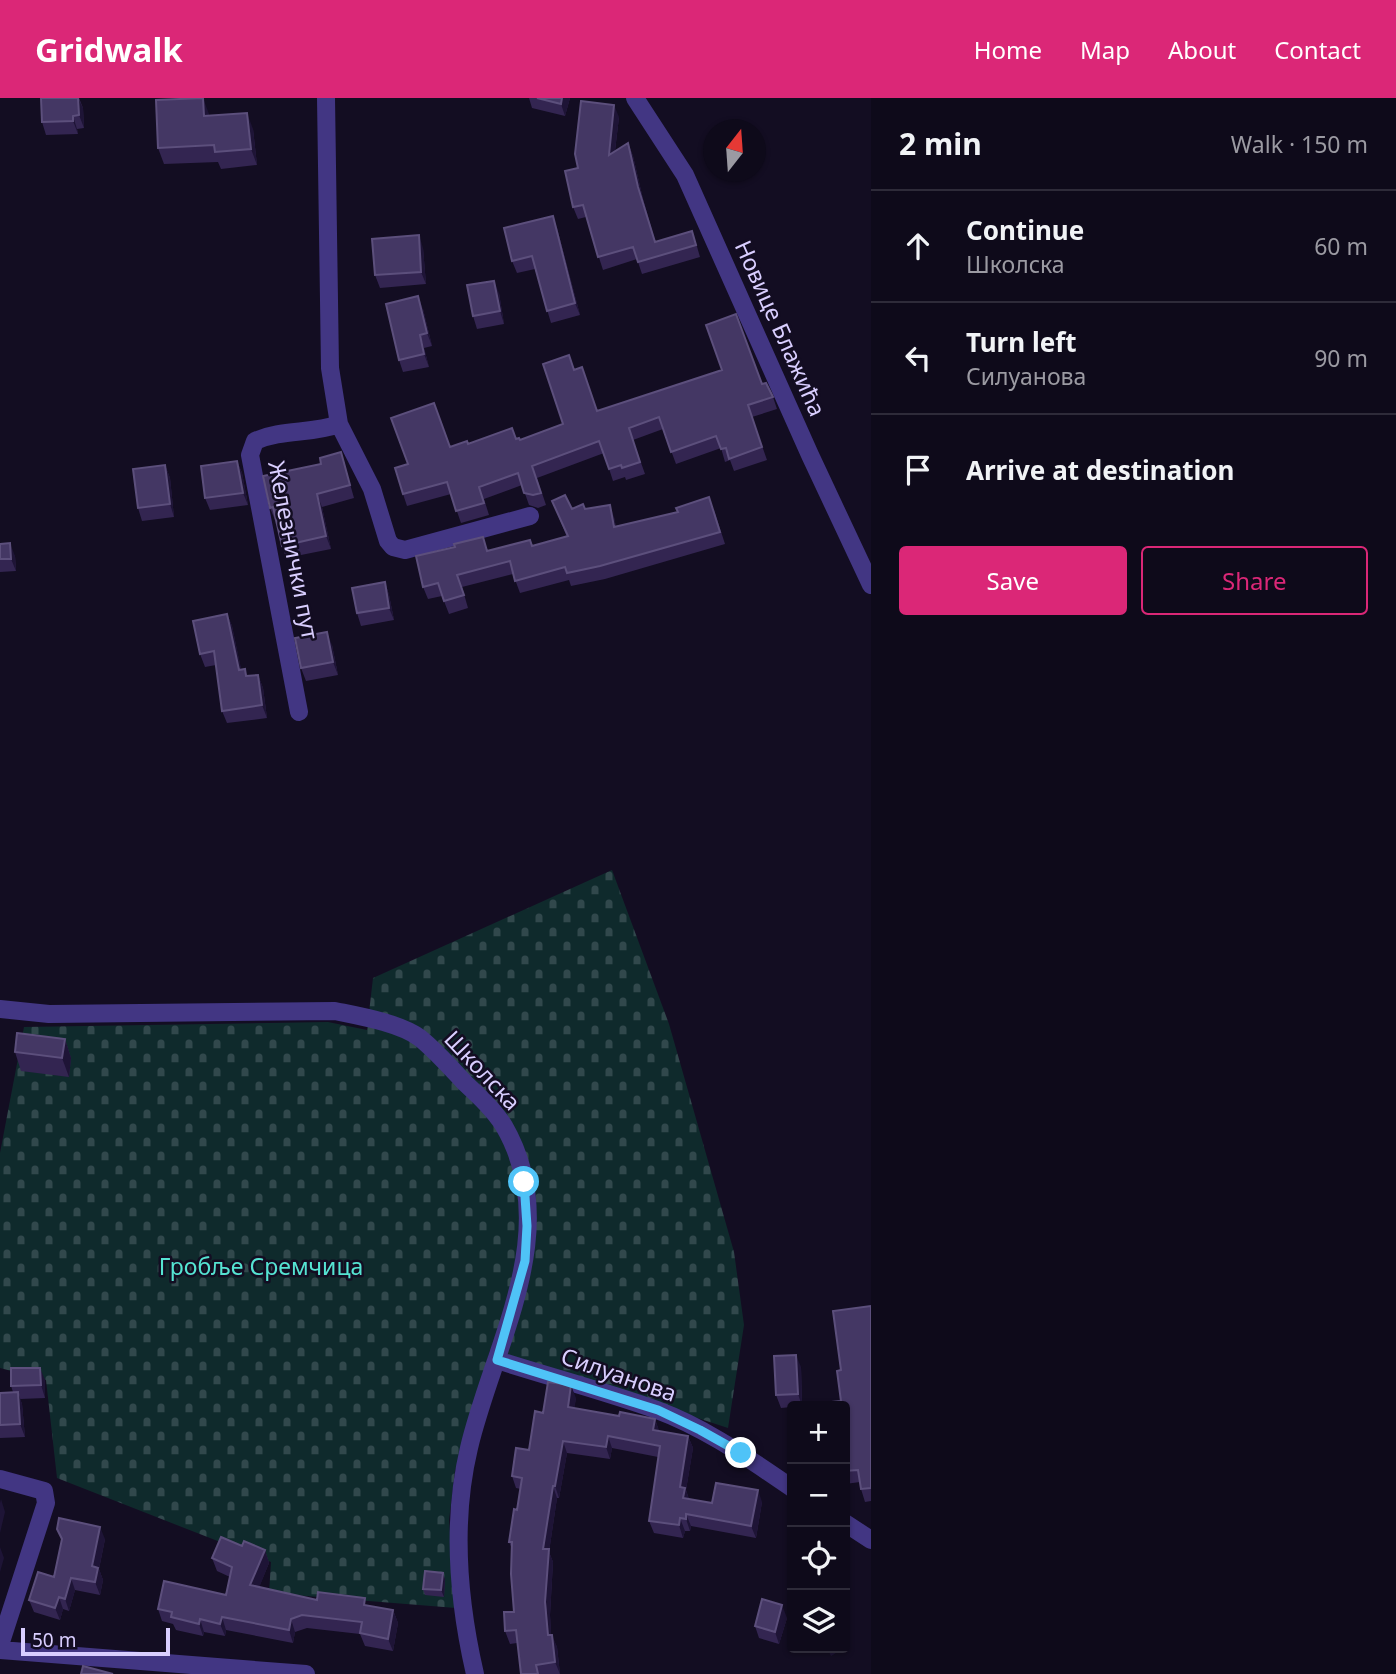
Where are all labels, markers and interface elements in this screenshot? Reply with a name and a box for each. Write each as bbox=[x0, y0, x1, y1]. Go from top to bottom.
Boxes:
text: Gridwalk bbox=[35, 27, 183, 72]
text: Home bbox=[974, 33, 1042, 66]
text: Map bbox=[1080, 33, 1130, 66]
text: About bbox=[1168, 33, 1236, 66]
text: Contact bbox=[1274, 33, 1361, 66]
north arrow bbox=[703, 119, 766, 182]
text: 2 min bbox=[899, 123, 982, 164]
text: Walk · 150 m bbox=[1231, 128, 1368, 160]
text: Continue bbox=[966, 212, 1084, 248]
icon: ahead bbox=[899, 227, 937, 265]
text: 60 m bbox=[1314, 230, 1368, 262]
street label: Новице Блажића bbox=[728, 235, 834, 421]
text: Школска bbox=[966, 248, 1065, 280]
text: Turn left bbox=[966, 324, 1077, 360]
icon: left bbox=[899, 339, 937, 377]
text: 90 m bbox=[1314, 342, 1368, 374]
text: Силуанова bbox=[966, 360, 1086, 392]
icon: arrive bbox=[899, 451, 937, 489]
text: Arrive at destination bbox=[966, 452, 1235, 488]
street label: Железнички пут bbox=[261, 458, 327, 642]
button: Save bbox=[899, 546, 1127, 615]
button: Share bbox=[1141, 546, 1368, 615]
street label: Школска bbox=[438, 1023, 528, 1117]
route start bbox=[508, 1166, 539, 1197]
park label: Гробље Сремчица bbox=[159, 1250, 363, 1282]
street label: Силуанова bbox=[557, 1339, 681, 1409]
map controls bbox=[787, 1401, 850, 1653]
button: + bbox=[787, 1401, 850, 1464]
route end bbox=[725, 1437, 756, 1468]
button: − bbox=[787, 1464, 850, 1527]
button: locate bbox=[787, 1527, 850, 1590]
button: layers bbox=[787, 1590, 850, 1653]
scale bar bbox=[21, 1625, 170, 1657]
text: 50 m bbox=[32, 1627, 76, 1653]

